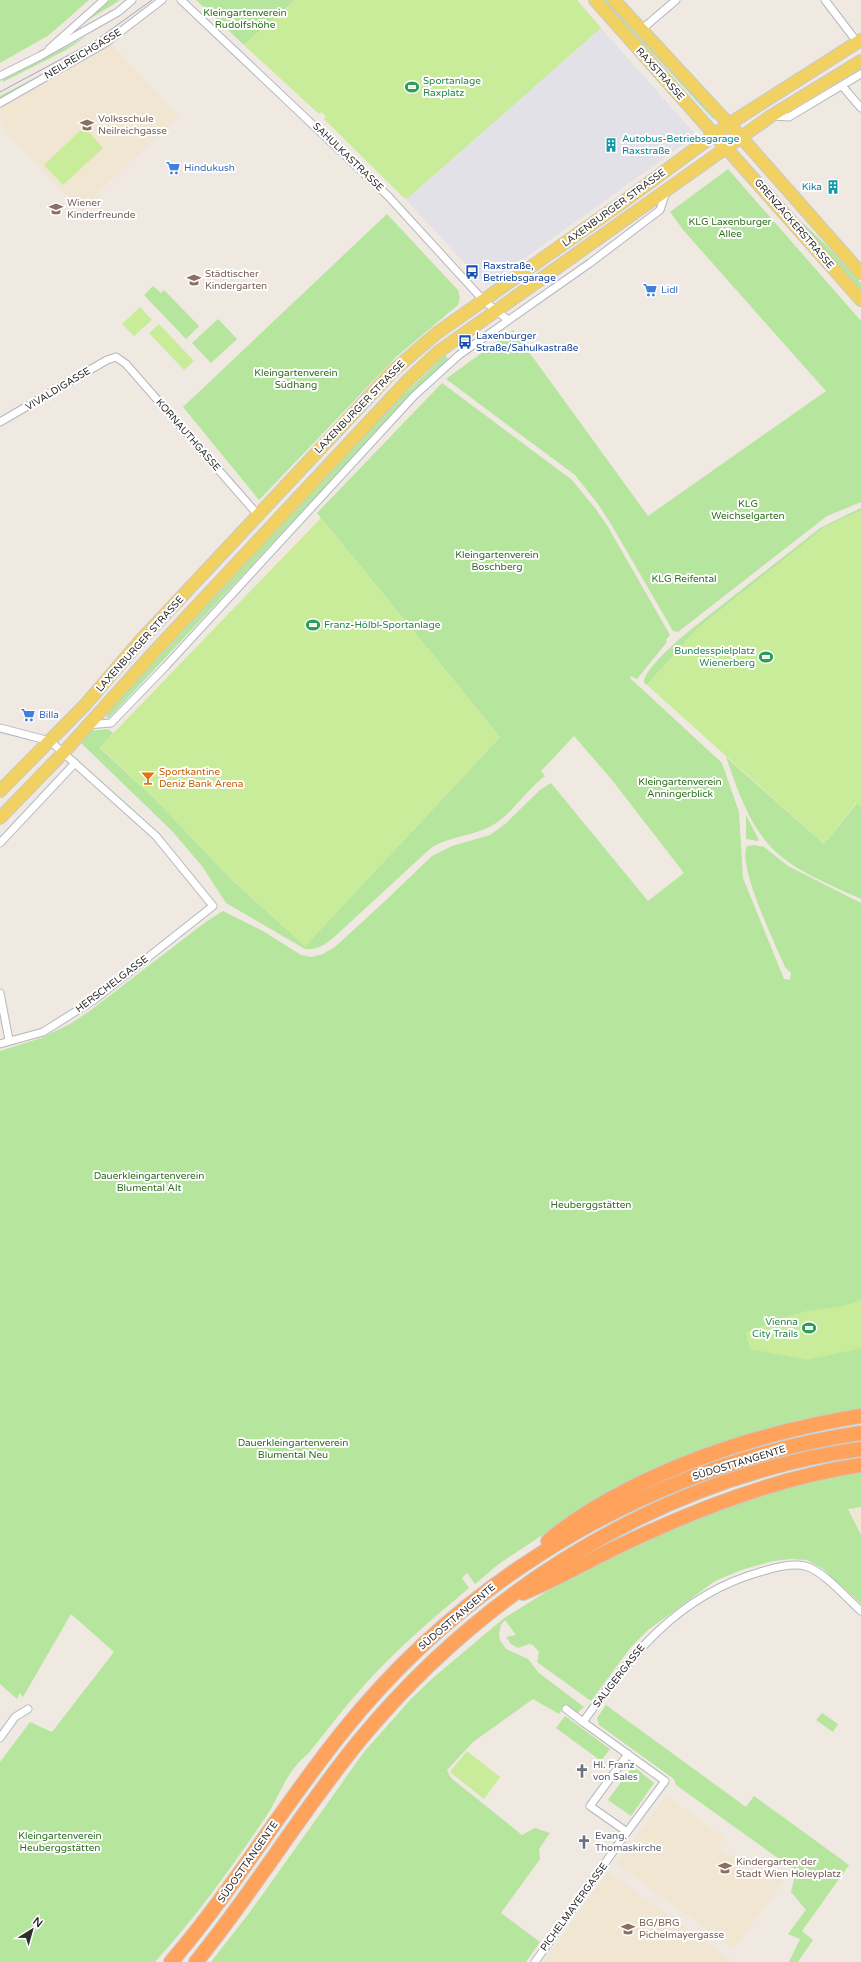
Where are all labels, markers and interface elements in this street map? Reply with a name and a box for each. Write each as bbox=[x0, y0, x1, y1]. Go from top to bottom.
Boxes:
park label: Kleingartenverein Rudolfshöhe bbox=[203, 7, 287, 31]
street label: NEILREICHGASSE bbox=[42, 26, 124, 82]
street label: RAXSTRASSE bbox=[633, 45, 687, 103]
place label: Sportanlage Raxplatz bbox=[423, 75, 481, 99]
sports icon: Sportanlage Raxplatz bbox=[404, 79, 420, 95]
place label: Volksschule Neilreichgasse bbox=[98, 113, 167, 137]
school or university icon: Volksschule Neilreichgasse bbox=[79, 117, 95, 133]
street label: SAHULKASTRASSE bbox=[310, 120, 386, 194]
place label: Autobus-Betriebsgarage Raxstraße bbox=[622, 133, 740, 157]
building icon: Autobus-Betriebsgarage Raxstraße bbox=[603, 137, 619, 153]
supermarket icon: Hindukush bbox=[165, 160, 181, 176]
place label: Hindukush bbox=[184, 162, 235, 174]
street label: LAXENBURGER STRASSE bbox=[560, 166, 668, 250]
street label: GRENZACKERSTRASSE bbox=[752, 177, 836, 271]
building icon: Kika bbox=[825, 179, 841, 195]
place label: Kika bbox=[802, 181, 822, 193]
place label: Wiener Kinderfreunde bbox=[67, 197, 136, 221]
school or university icon: Wiener Kinderfreunde bbox=[48, 201, 64, 217]
park label: KLG Laxenburger Allee bbox=[689, 216, 772, 240]
place label: Raxstraße, Betriebsgarage bbox=[483, 260, 556, 284]
bus stop icon: Raxstraße, Betriebsgarage bbox=[464, 264, 480, 280]
place label: Städtischer Kindergarten bbox=[205, 268, 267, 292]
school or university icon: Städtischer Kindergarten bbox=[186, 272, 202, 288]
supermarket icon: Lidl bbox=[642, 282, 658, 298]
place label: Lidl bbox=[661, 284, 678, 296]
place label: Laxenburger Straße/Sahulkastraße bbox=[476, 330, 579, 354]
bus stop icon: Laxenburger Straße/Sahulkastraße bbox=[457, 334, 473, 350]
street label: LAXENBURGER STRASSE bbox=[312, 358, 408, 456]
street label: VIVALDIGASSE bbox=[23, 365, 93, 413]
park label: Kleingartenverein Südhang bbox=[254, 367, 338, 391]
street label: KORNAUTHGASSE bbox=[153, 396, 223, 474]
park label: KLG Weichselgarten bbox=[711, 498, 785, 522]
park label: Kleingartenverein Boschberg bbox=[455, 549, 539, 573]
park label: KLG Reifental bbox=[652, 573, 717, 585]
street label: LAXENBURGER STRASSE bbox=[94, 594, 186, 694]
sports icon: Franz-Hölbl-Sportanlage bbox=[305, 617, 321, 633]
place label: Franz-Hölbl-Sportanlage bbox=[324, 619, 441, 631]
place label: Bundesspielplatz Wienerberg bbox=[674, 645, 755, 669]
sports icon: Bundesspielplatz Wienerberg bbox=[758, 649, 774, 665]
supermarket icon: Billa bbox=[20, 707, 36, 723]
place label: Billa bbox=[39, 709, 59, 721]
place label: Sportkantine Deniz Bank Arena bbox=[159, 766, 243, 790]
bar icon: Sportkantine Deniz Bank Arena bbox=[140, 770, 156, 786]
park label: Kleingartenverein Anningerblick bbox=[638, 776, 722, 800]
street label: HERSCHELGASSE bbox=[73, 953, 151, 1015]
park label: Dauerkleingartenverein Blumental Alt bbox=[94, 1170, 204, 1194]
park label: Heuberggstätten bbox=[551, 1199, 631, 1211]
place label: Vienna City Trails bbox=[752, 1316, 798, 1340]
sports icon: Vienna City Trails bbox=[801, 1320, 817, 1336]
park label: Dauerkleingartenverein Blumental Neu bbox=[238, 1437, 348, 1461]
street label: SÜDOSTTANGENTE bbox=[691, 1443, 787, 1483]
street label: SÜDOSTTANGENTE bbox=[416, 1581, 498, 1653]
street label: SALIGERGASSE bbox=[591, 1642, 647, 1710]
place label: Hl. Franz von Sales bbox=[593, 1759, 638, 1783]
church icon: Hl. Franz von Sales bbox=[574, 1763, 590, 1779]
street label: SÜDOSTTANGENTE bbox=[215, 1819, 281, 1905]
park label: Kleingartenverein Heuberggstätten bbox=[18, 1830, 102, 1854]
place label: Evang. Thomaskirche bbox=[595, 1830, 662, 1854]
church icon: Evang. Thomaskirche bbox=[576, 1834, 592, 1850]
place label: Kindergarten der Stadt Wien Holeyplatz bbox=[736, 1856, 841, 1880]
street label: PICHELMAYERGASSE bbox=[538, 1860, 610, 1954]
school or university icon: Kindergarten der Stadt Wien Holeyplatz bbox=[717, 1860, 733, 1876]
north arrow bbox=[12, 1910, 52, 1950]
text: N bbox=[30, 1915, 45, 1930]
place label: BG/BRG Pichelmayergasse bbox=[639, 1917, 725, 1941]
school or university icon: BG/BRG Pichelmayergasse bbox=[620, 1921, 636, 1937]

